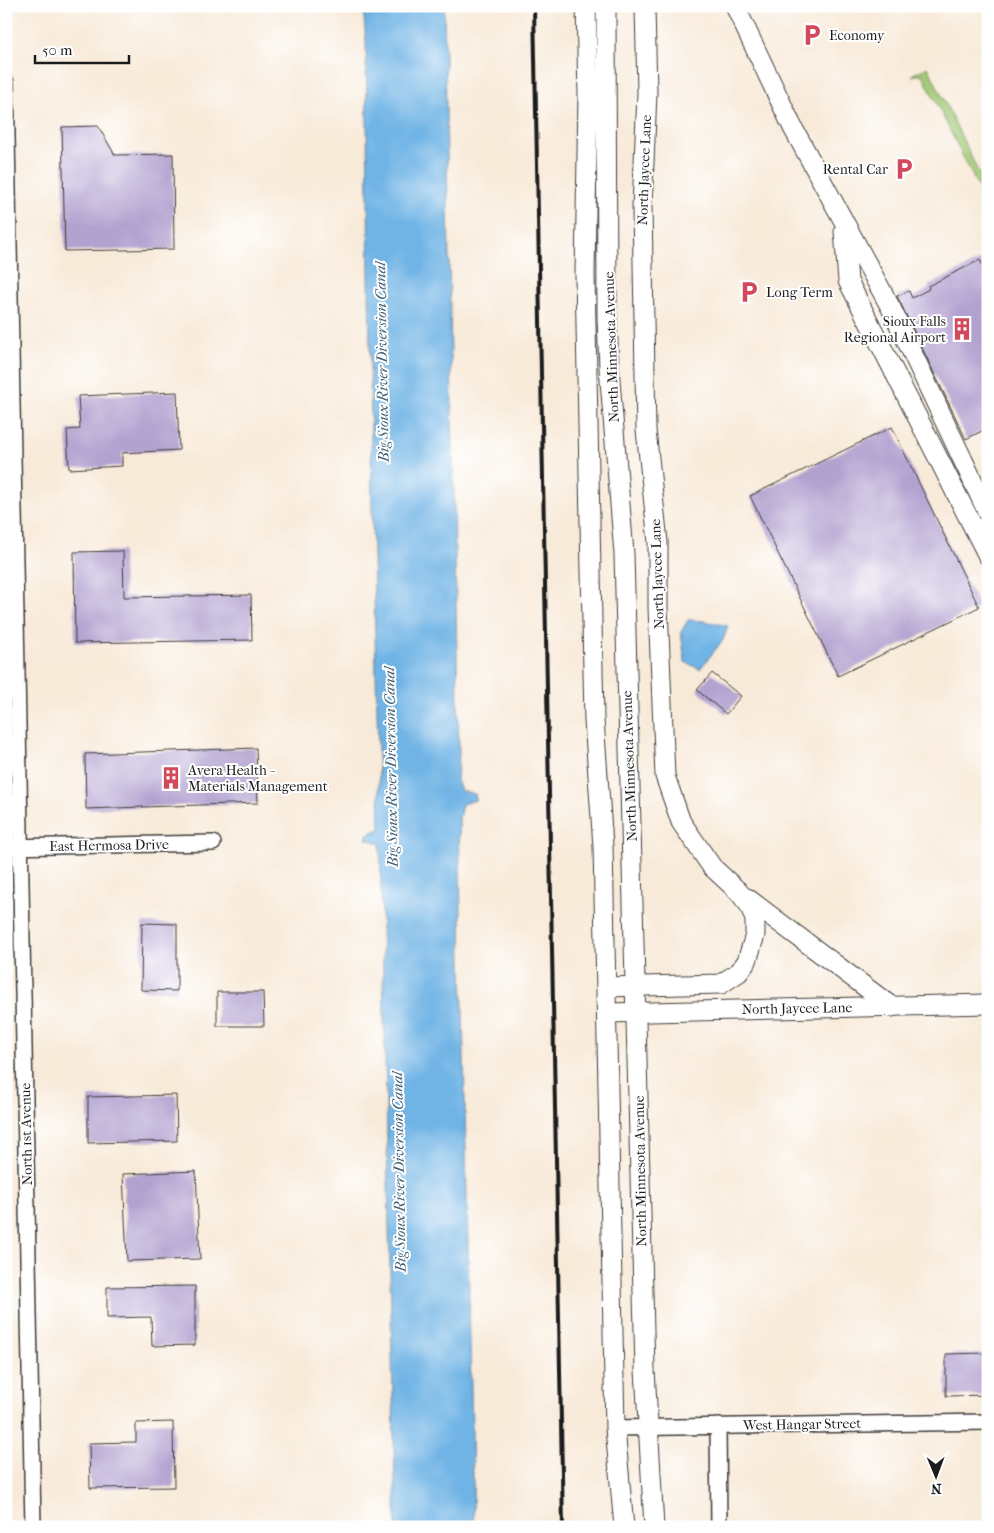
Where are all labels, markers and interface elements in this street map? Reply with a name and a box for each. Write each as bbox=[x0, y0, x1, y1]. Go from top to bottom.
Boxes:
parking icon: Economy bbox=[799, 22, 825, 48]
place label: Economy bbox=[829, 27, 885, 44]
scale bar bbox=[35, 32, 129, 64]
text: 50 m bbox=[42, 41, 73, 59]
street label: North Jaycee Lane bbox=[634, 114, 655, 226]
parking icon: Rental Car bbox=[891, 156, 917, 182]
place label: Rental Car bbox=[823, 161, 888, 178]
water label: Big Sioux River Diversion Canal bbox=[371, 259, 393, 463]
street label: North Minnesota Avenue bbox=[600, 271, 623, 423]
parking icon: Long Term bbox=[736, 279, 762, 305]
place label: Long Term bbox=[766, 284, 833, 301]
place label: Sioux Falls Regional Airport bbox=[844, 313, 946, 346]
building icon: Sioux Falls Regional Airport bbox=[949, 316, 975, 342]
street label: North Jaycee Lane bbox=[647, 518, 668, 630]
water label: Big Sioux River Diversion Canal bbox=[380, 664, 402, 868]
street label: North Minnesota Avenue bbox=[618, 690, 641, 842]
place label: Avera Health - Materials Management bbox=[187, 762, 328, 795]
building icon: Avera Health - Materials Management bbox=[158, 765, 184, 791]
street label: East Hermosa Drive bbox=[49, 836, 169, 855]
street label: North Jaycee Lane bbox=[742, 999, 853, 1018]
water label: Big Sioux River Diversion Canal bbox=[388, 1069, 410, 1273]
street label: North 1st Avenue bbox=[17, 1082, 36, 1185]
street label: North Minnesota Avenue bbox=[631, 1095, 650, 1247]
street label: West Hangar Street bbox=[742, 1415, 861, 1434]
north arrow bbox=[912, 1450, 962, 1500]
text: N bbox=[930, 1480, 942, 1497]

